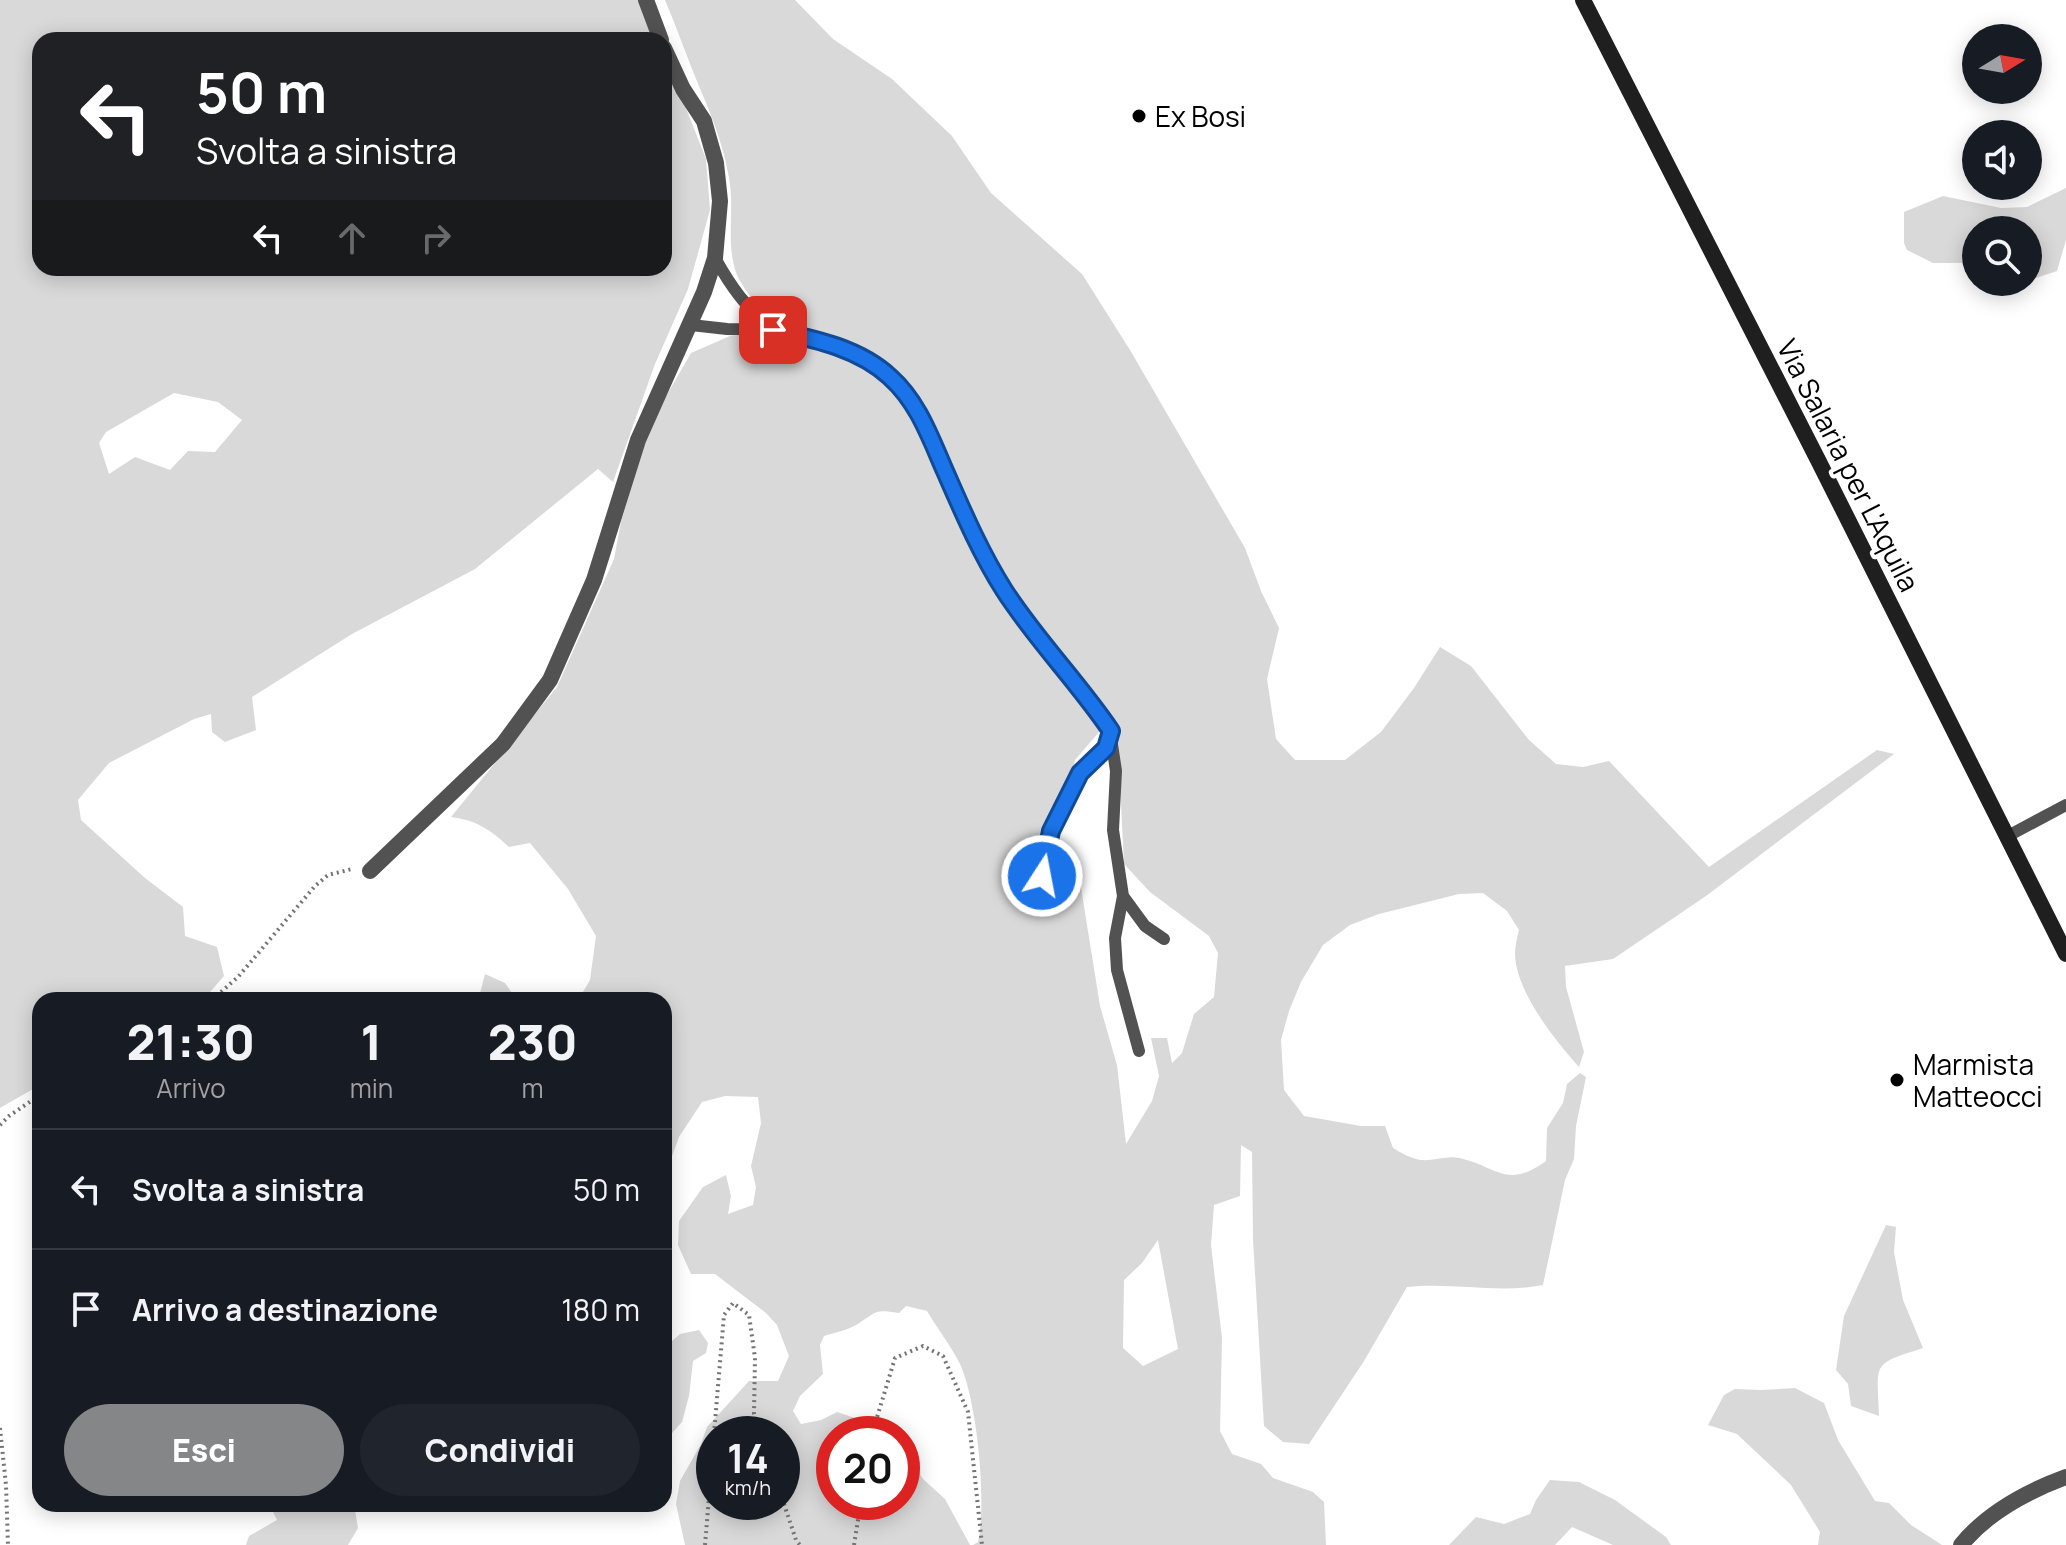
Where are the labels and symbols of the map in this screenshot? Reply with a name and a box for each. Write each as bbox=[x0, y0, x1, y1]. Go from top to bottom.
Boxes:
north arrow bbox=[1962, 24, 2042, 104]
place label: Ex Bosi bbox=[1155, 97, 1246, 135]
marker: Ex Bosi bbox=[1130, 107, 1148, 125]
pin bbox=[739, 296, 807, 364]
street label: Via Salaria per L'Aquila bbox=[1769, 332, 1929, 598]
position arrow bbox=[1000, 834, 1084, 918]
place label: Marmista Matteocci bbox=[1913, 1045, 2042, 1115]
marker: Marmista Matteocci bbox=[1888, 1071, 1906, 1089]
speed limit sign: 20 bbox=[816, 1416, 920, 1520]

